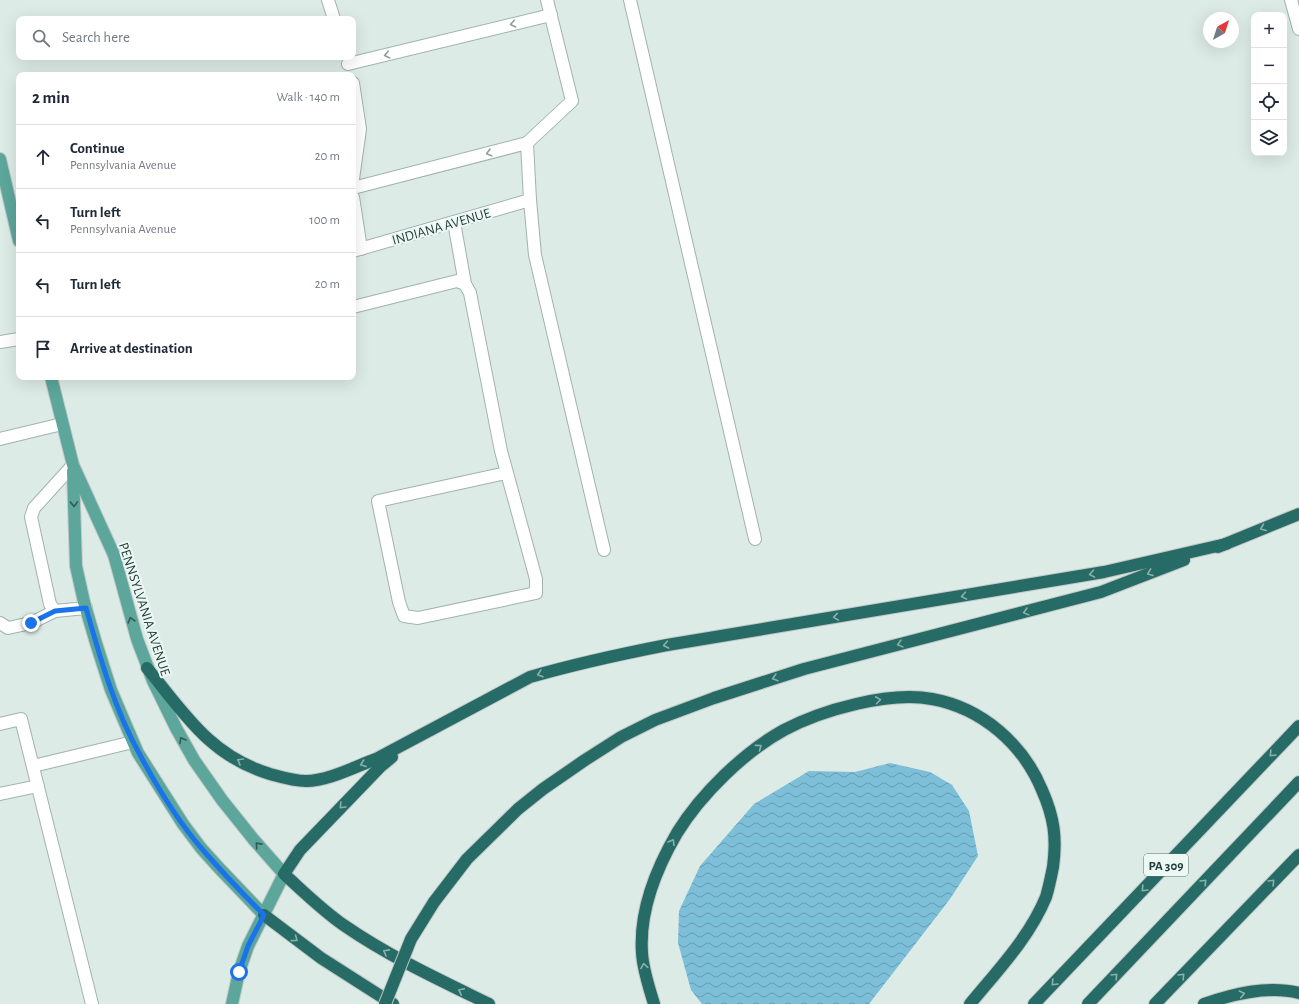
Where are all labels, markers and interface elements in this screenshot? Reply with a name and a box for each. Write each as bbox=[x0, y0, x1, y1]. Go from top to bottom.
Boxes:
north arrow bbox=[1203, 12, 1239, 48]
map controls bbox=[1251, 12, 1287, 156]
button: + bbox=[1251, 12, 1287, 48]
search box bbox=[16, 16, 356, 60]
one-way arrow bbox=[510, 20, 516, 28]
icon: search bbox=[30, 27, 52, 49]
text: Search here bbox=[62, 30, 130, 45]
button: − bbox=[1251, 48, 1287, 84]
one-way arrow bbox=[383, 50, 390, 58]
button: locate bbox=[1251, 84, 1287, 120]
text: 2 min bbox=[32, 89, 70, 106]
text: Walk · 140 m bbox=[277, 91, 340, 104]
button: layers bbox=[1251, 120, 1287, 156]
text: Continue bbox=[70, 141, 125, 156]
icon: ahead bbox=[32, 146, 54, 168]
one-way arrow bbox=[486, 148, 493, 157]
text: 20 m bbox=[315, 150, 340, 163]
text: Pennsylvania Avenue bbox=[70, 159, 176, 172]
text: Turn left bbox=[70, 205, 121, 220]
street label: INDIANA AVENUE bbox=[390, 206, 492, 248]
icon: left bbox=[32, 210, 54, 232]
text: 100 m bbox=[309, 214, 340, 227]
text: Pennsylvania Avenue bbox=[70, 223, 176, 236]
icon: left bbox=[32, 274, 54, 296]
text: Turn left bbox=[70, 277, 121, 292]
text: 20 m bbox=[315, 278, 340, 291]
icon: arrive bbox=[32, 338, 54, 360]
text: Arrive at destination bbox=[70, 341, 193, 356]
one-way arrow bbox=[70, 501, 78, 507]
one-way arrow bbox=[1259, 524, 1266, 532]
street label: PENNSYLVANIA AVENUE bbox=[116, 541, 172, 678]
one-way arrow bbox=[1089, 569, 1095, 578]
one-way arrow bbox=[1147, 569, 1154, 577]
one-way arrow bbox=[961, 591, 967, 600]
one-way arrow bbox=[1023, 607, 1029, 615]
one-way arrow bbox=[832, 613, 839, 621]
route end bbox=[22, 614, 40, 632]
one-way arrow bbox=[127, 617, 136, 624]
one-way arrow bbox=[897, 639, 904, 648]
one-way arrow bbox=[663, 641, 669, 649]
one-way arrow bbox=[536, 669, 543, 678]
one-way arrow bbox=[771, 673, 778, 682]
one-way arrow bbox=[875, 696, 882, 705]
one-way arrow bbox=[180, 737, 187, 744]
one-way arrow bbox=[754, 745, 761, 752]
one-way arrow bbox=[1269, 749, 1277, 757]
one-way arrow bbox=[237, 759, 244, 766]
one-way arrow bbox=[360, 759, 367, 767]
one-way arrow bbox=[339, 801, 347, 809]
one-way arrow bbox=[667, 839, 674, 846]
one-way arrow bbox=[256, 842, 263, 850]
road number: PA 309 bbox=[1144, 854, 1188, 876]
one-way arrow bbox=[1199, 879, 1207, 887]
one-way arrow bbox=[1267, 879, 1275, 887]
one-way arrow bbox=[1141, 884, 1149, 892]
one-way arrow bbox=[291, 934, 298, 941]
one-way arrow bbox=[383, 950, 390, 957]
route start bbox=[230, 963, 248, 981]
one-way arrow bbox=[640, 963, 649, 970]
one-way arrow bbox=[1110, 973, 1117, 981]
one-way arrow bbox=[1177, 973, 1185, 981]
one-way arrow bbox=[1051, 978, 1059, 986]
one-way arrow bbox=[458, 988, 465, 996]
one-way arrow bbox=[1239, 990, 1245, 999]

